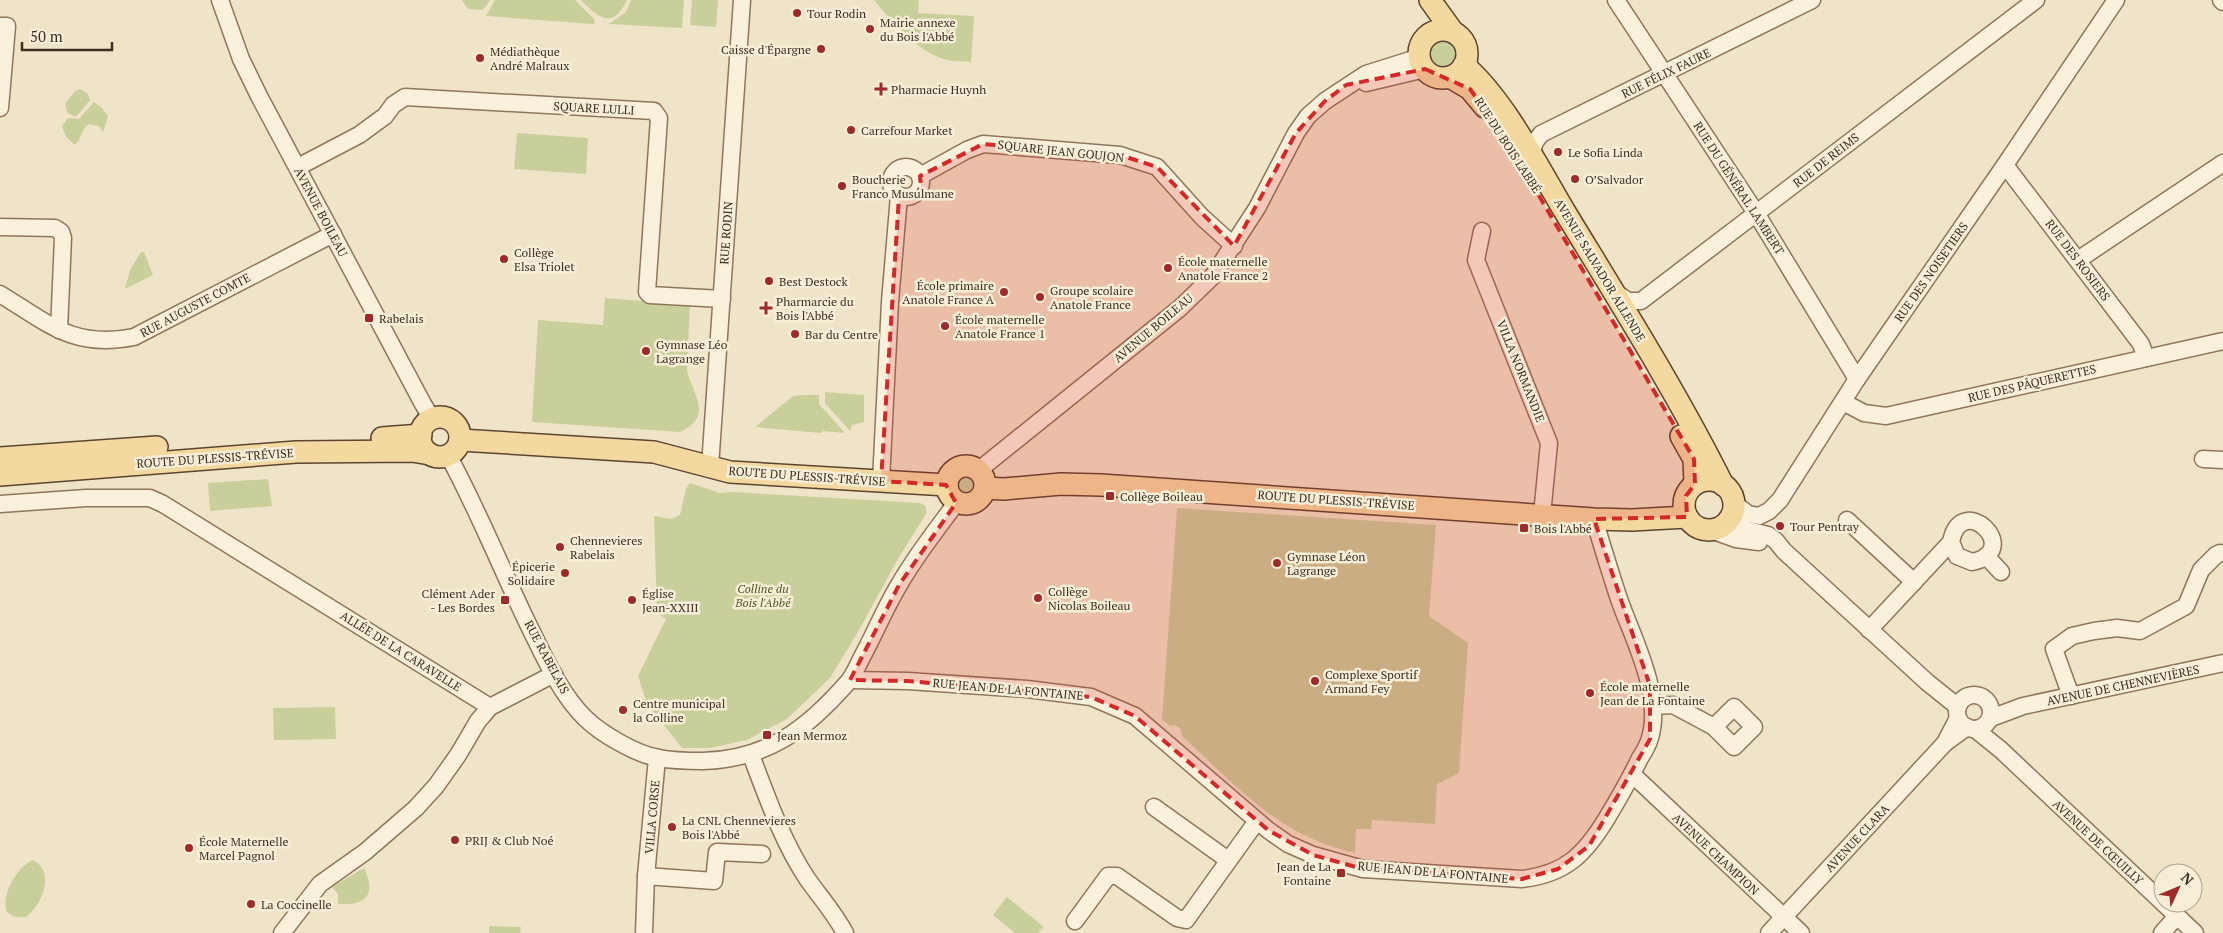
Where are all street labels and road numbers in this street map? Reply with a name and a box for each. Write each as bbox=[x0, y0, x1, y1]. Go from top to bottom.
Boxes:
street label: RUE FÉLIX FAURE bbox=[1619, 45, 1713, 101]
street label: RUE DU BOIS L'ABBÉ bbox=[1471, 94, 1545, 196]
street label: SQUARE LULLI bbox=[553, 98, 635, 118]
street label: RUE DU GÉNÉRAL LAMBERT bbox=[1690, 119, 1788, 258]
street label: RUE DE REIMS bbox=[1790, 130, 1862, 190]
street label: SQUARE JEAN GOUJON bbox=[997, 137, 1125, 165]
street label: AVENUE BOILEAU bbox=[291, 165, 351, 259]
street label: AVENUE SALVADOR ALLENDE bbox=[1551, 196, 1649, 344]
street label: RUE RODIN bbox=[716, 201, 736, 265]
street label: RUE DES ROSIERS bbox=[2042, 216, 2114, 304]
street label: RUE DES NOISETIERS bbox=[1891, 219, 1971, 325]
street label: RUE AUGUSTE COMTE bbox=[137, 270, 253, 340]
street label: AVENUE BOILEAU bbox=[1110, 290, 1196, 366]
street label: VILLA NORMANDIE bbox=[1494, 318, 1548, 424]
street label: RUE DES PÂQUERETTES bbox=[1966, 361, 2098, 405]
street label: ROUTE DU PLESSIS-TRÉVISE bbox=[136, 445, 294, 471]
street label: ROUTE DU PLESSIS-TRÉVISE bbox=[728, 463, 886, 489]
street label: ROUTE DU PLESSIS-TRÉVISE bbox=[1257, 487, 1415, 513]
street label: ALLÉE DE LA CARAVELLE bbox=[338, 608, 464, 694]
street label: RUE RABELAIS bbox=[521, 618, 573, 696]
street label: AVENUE DE CHENNEVIÈRES bbox=[2045, 661, 2201, 709]
street label: RUE JEAN DE LA FONTAINE bbox=[932, 675, 1084, 703]
street label: VILLA CORSE bbox=[641, 780, 663, 854]
street label: AVENUE DE CŒUILLY bbox=[2050, 796, 2147, 888]
street label: AVENUE CLARA bbox=[1822, 800, 1893, 875]
street label: AVENUE CHAMPION bbox=[1670, 810, 1763, 898]
street label: RUE JEAN DE LA FONTAINE bbox=[1357, 858, 1509, 886]

